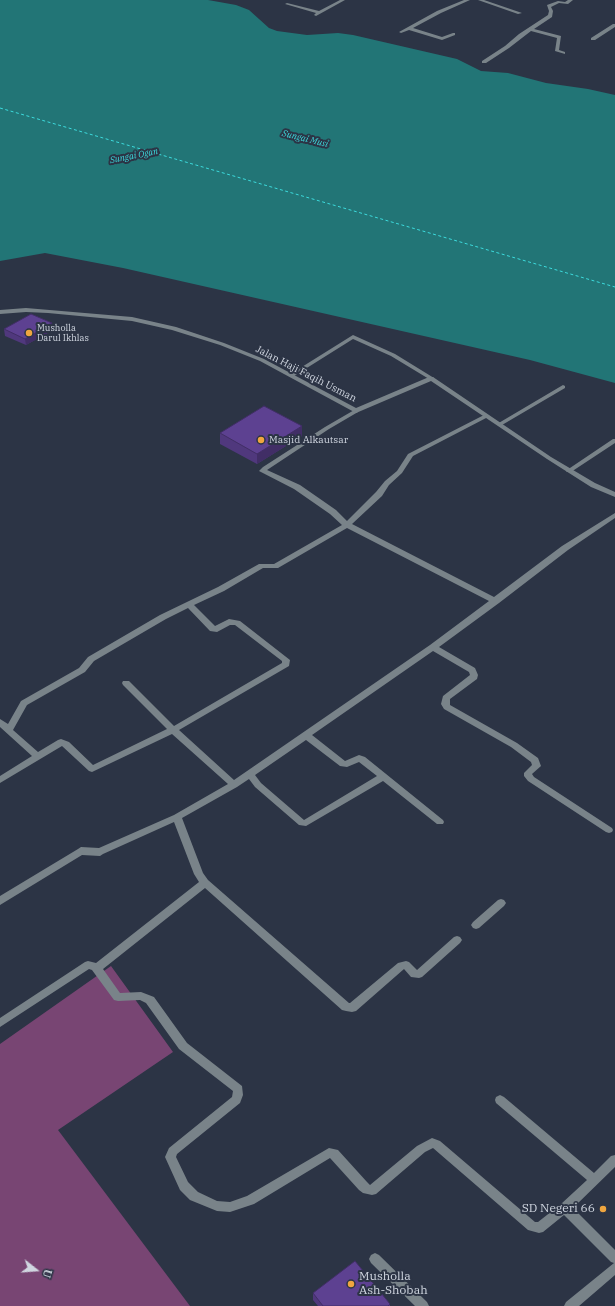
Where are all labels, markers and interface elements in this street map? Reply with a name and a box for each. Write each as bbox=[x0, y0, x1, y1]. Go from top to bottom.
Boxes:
water label: Sungai Musi bbox=[281, 128, 329, 150]
water label: Sungai Ogan bbox=[109, 146, 159, 166]
place label: Musholla Darul Ikhlas bbox=[37, 323, 89, 344]
marker: Musholla Darul Ikhlas bbox=[24, 328, 34, 338]
street label: Jalan Haji Faqih Usman bbox=[254, 343, 358, 405]
place label: Masjid Alkautsar bbox=[269, 434, 348, 446]
marker: Masjid Alkautsar bbox=[256, 435, 266, 445]
place label: SD Negeri 66 bbox=[522, 1202, 595, 1216]
marker: SD Negeri 66 bbox=[598, 1204, 608, 1214]
north arrow bbox=[16, 1250, 56, 1290]
text: U bbox=[40, 1267, 55, 1280]
place label: Musholla Ash-Shobah bbox=[359, 1270, 428, 1298]
marker: Musholla Ash-Shobah bbox=[346, 1279, 356, 1289]

